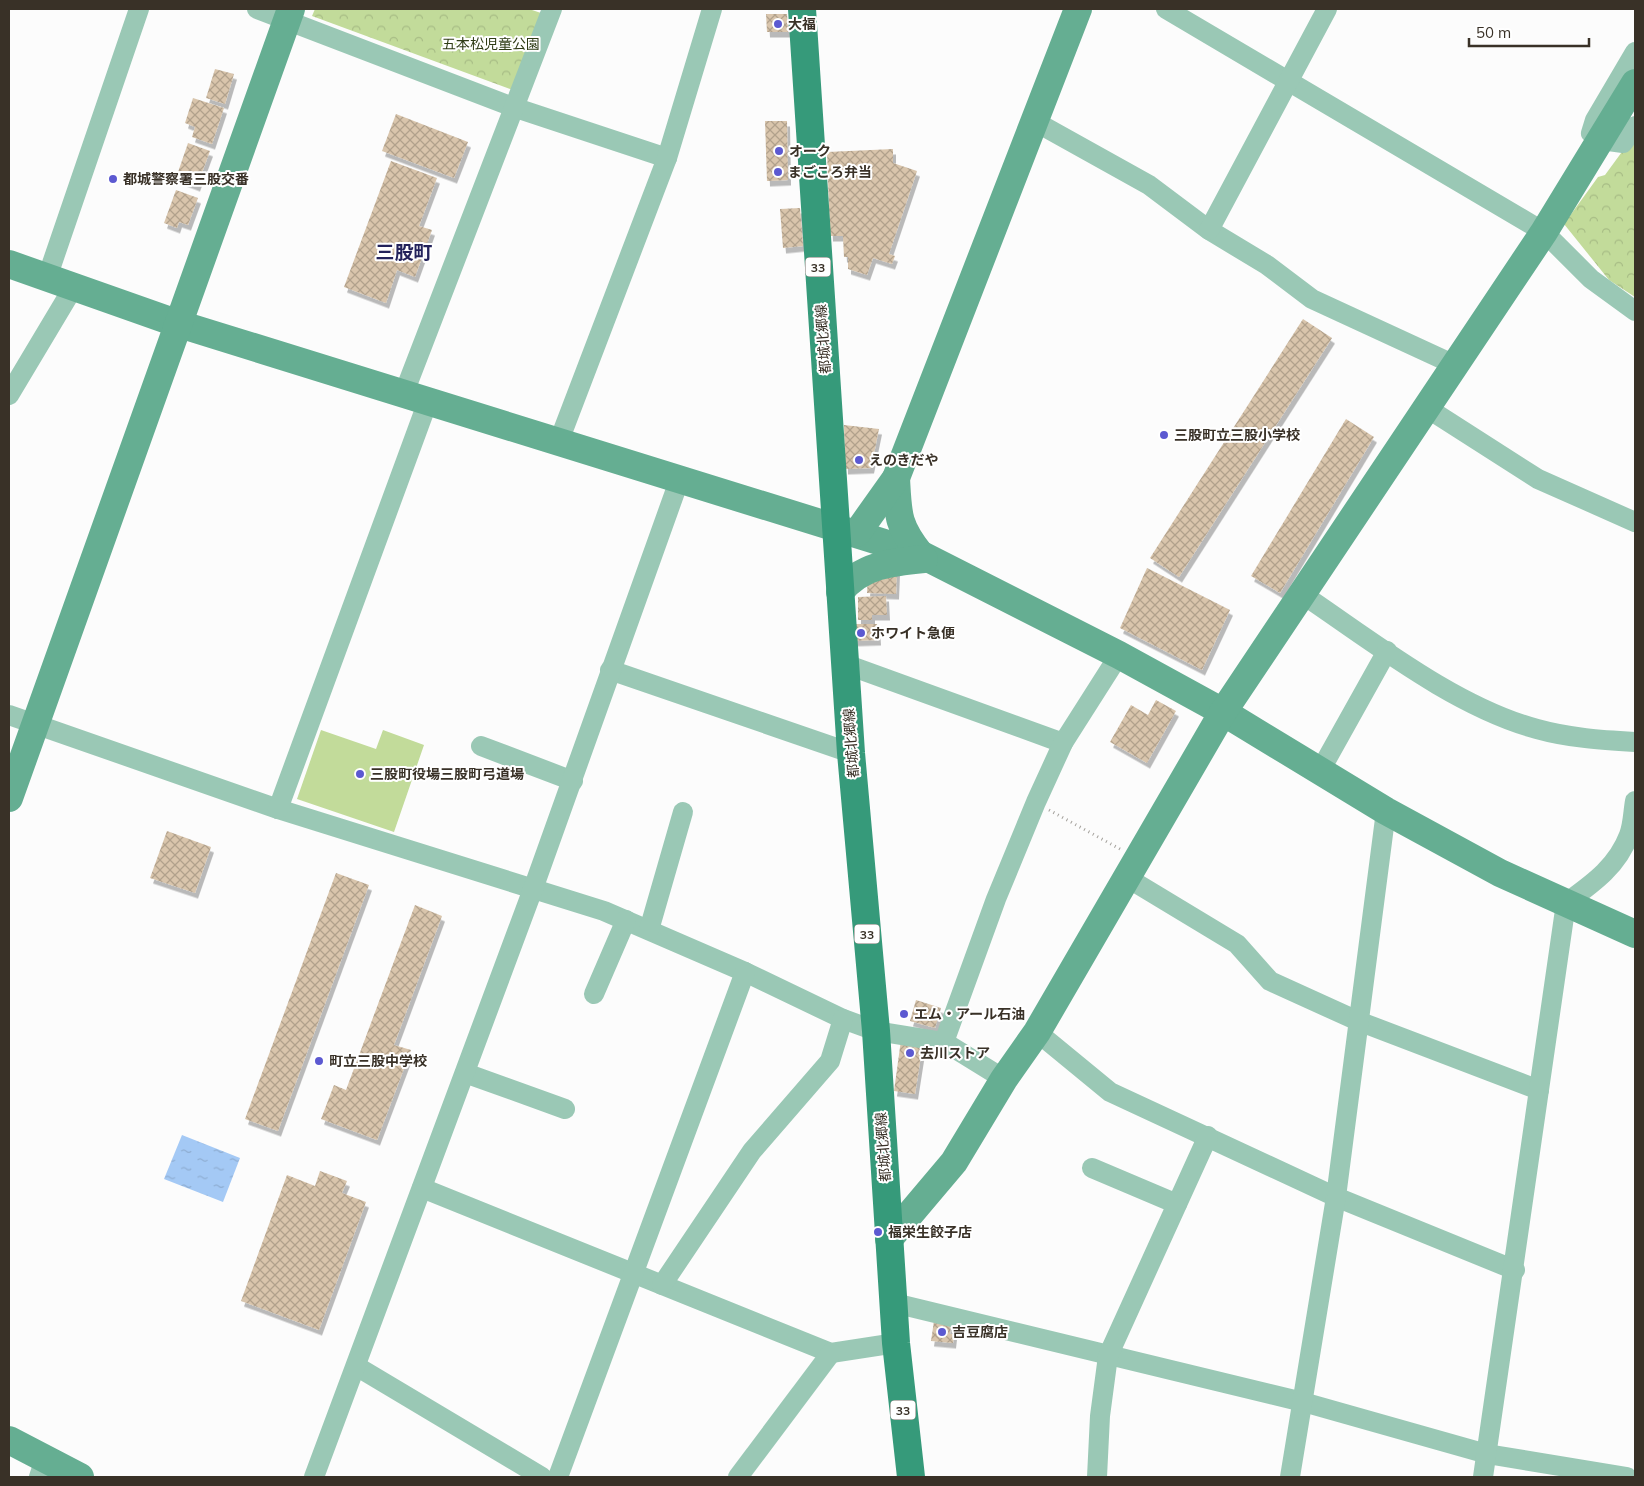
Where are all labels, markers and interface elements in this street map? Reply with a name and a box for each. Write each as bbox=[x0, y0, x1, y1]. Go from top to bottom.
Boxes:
place label: 大福 bbox=[788, 15, 816, 33]
scale bar bbox=[1469, 15, 1589, 47]
marker: 大福 bbox=[772, 18, 784, 30]
text: 50 m bbox=[1476, 23, 1511, 42]
park label: 五本松児童公園 bbox=[442, 35, 540, 53]
place label: オーク bbox=[789, 142, 831, 160]
marker: オーク bbox=[773, 145, 785, 157]
place label: まごころ弁当 bbox=[788, 163, 872, 181]
marker: まごころ弁当 bbox=[772, 166, 784, 178]
place label: 都城警察署三股交番 bbox=[123, 170, 249, 188]
marker: 都城警察署三股交番 bbox=[107, 173, 119, 185]
district label: 三股町 bbox=[375, 240, 433, 264]
road number: 33 bbox=[806, 258, 830, 276]
street label: 都城北郷線 bbox=[812, 303, 834, 375]
place label: 三股町立三股小学校 bbox=[1174, 426, 1300, 444]
marker: 三股町立三股小学校 bbox=[1158, 429, 1170, 441]
place label: えのきだや bbox=[869, 451, 939, 469]
marker: えのきだや bbox=[853, 454, 865, 466]
place label: ホワイト急便 bbox=[871, 624, 955, 642]
marker: ホワイト急便 bbox=[855, 627, 867, 639]
street label: 都城北郷線 bbox=[840, 707, 862, 779]
place label: 三股町役場三股町弓道場 bbox=[370, 765, 524, 783]
marker: 三股町役場三股町弓道場 bbox=[354, 768, 366, 780]
road number: 33 bbox=[854, 924, 880, 944]
place label: エム・アール石油 bbox=[914, 1005, 1025, 1023]
marker: エム・アール石油 bbox=[898, 1008, 910, 1020]
place label: 去川ストア bbox=[920, 1044, 990, 1062]
marker: 去川ストア bbox=[904, 1047, 916, 1059]
place label: 町立三股中学校 bbox=[329, 1052, 427, 1070]
marker: 町立三股中学校 bbox=[313, 1055, 325, 1067]
street label: 都城北郷線 bbox=[872, 1111, 894, 1183]
place label: 福栄生餃子店 bbox=[888, 1223, 972, 1241]
marker: 福栄生餃子店 bbox=[872, 1226, 884, 1238]
place label: 吉豆腐店 bbox=[952, 1323, 1008, 1341]
marker: 吉豆腐店 bbox=[936, 1326, 948, 1338]
road number: 33 bbox=[890, 1400, 916, 1420]

